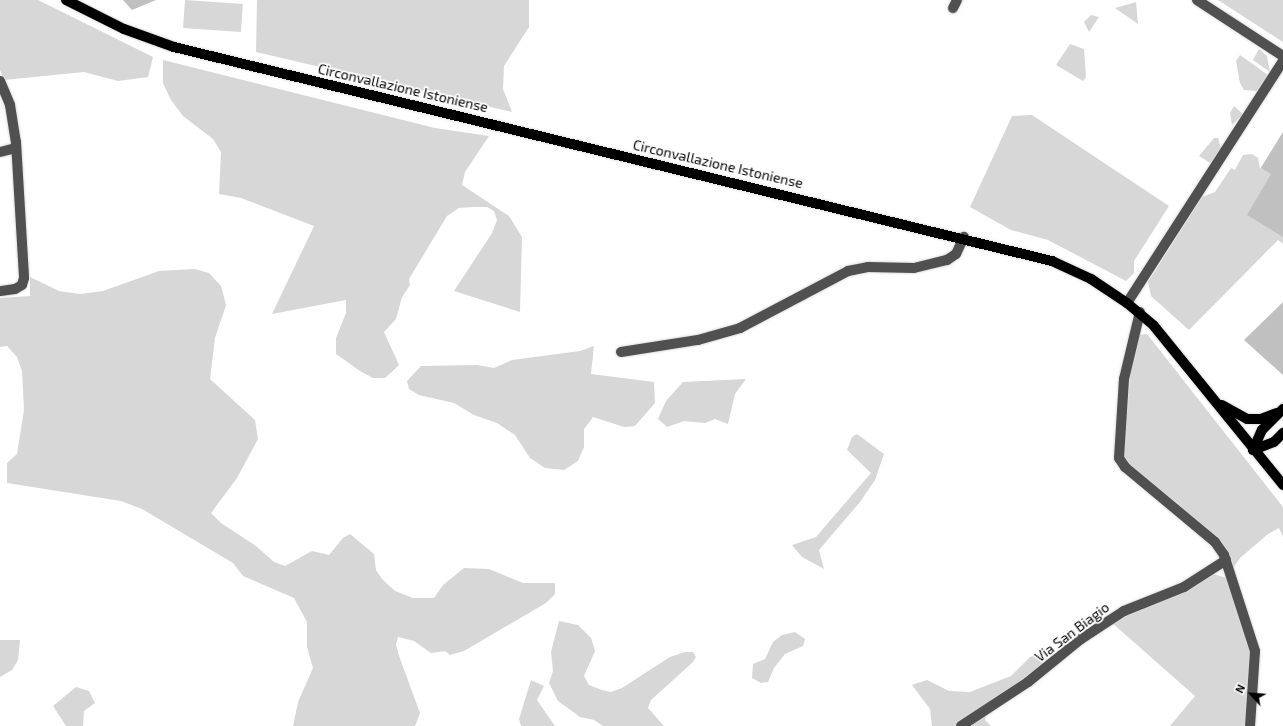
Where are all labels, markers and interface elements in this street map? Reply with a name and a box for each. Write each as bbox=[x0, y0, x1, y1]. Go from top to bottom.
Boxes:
street label: Circonvallazione Istoniense bbox=[316, 60, 490, 116]
street label: Circonvallazione Istoniense bbox=[631, 136, 805, 192]
street label: Via San Biagio bbox=[1032, 599, 1112, 665]
north arrow bbox=[1231, 674, 1271, 714]
text: N bbox=[1232, 682, 1247, 695]

